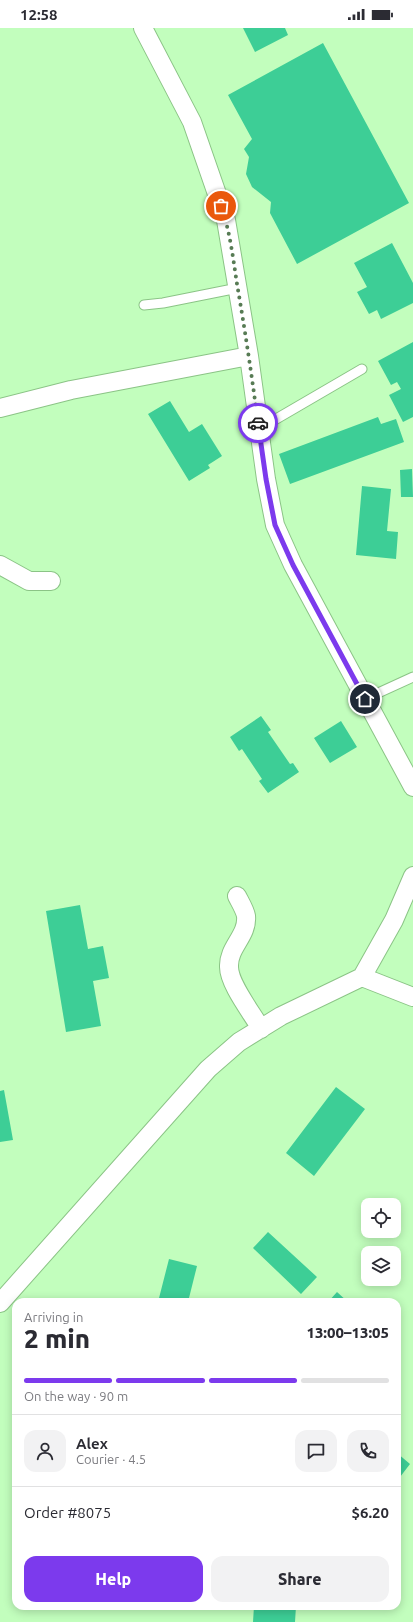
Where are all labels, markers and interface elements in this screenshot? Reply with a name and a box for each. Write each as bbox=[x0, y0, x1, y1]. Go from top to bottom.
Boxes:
text: 12:58 bbox=[20, 6, 58, 23]
pin bbox=[204, 189, 238, 223]
icon: bag bbox=[210, 195, 232, 217]
courier bbox=[238, 403, 278, 443]
icon: car bbox=[247, 412, 269, 434]
pin bbox=[348, 682, 382, 716]
icon: home bbox=[354, 688, 376, 710]
map controls bbox=[361, 1198, 401, 1286]
button: locate bbox=[361, 1198, 401, 1238]
button: layers bbox=[361, 1246, 401, 1286]
text: Arriving in bbox=[24, 1310, 83, 1324]
text: 2 min bbox=[24, 1324, 90, 1353]
text: 13:00–13:05 bbox=[306, 1324, 389, 1341]
text: On the way · 90 m bbox=[24, 1389, 128, 1403]
button: person bbox=[24, 1430, 66, 1472]
button: chat bbox=[295, 1430, 337, 1472]
button: phone bbox=[347, 1430, 389, 1472]
text: Alex bbox=[76, 1435, 108, 1452]
text: Courier · 4.5 bbox=[76, 1452, 146, 1466]
text: Order #8075 bbox=[24, 1504, 111, 1521]
text: $6.20 bbox=[351, 1504, 389, 1521]
button: Help bbox=[24, 1556, 203, 1602]
button: Share bbox=[211, 1556, 389, 1602]

